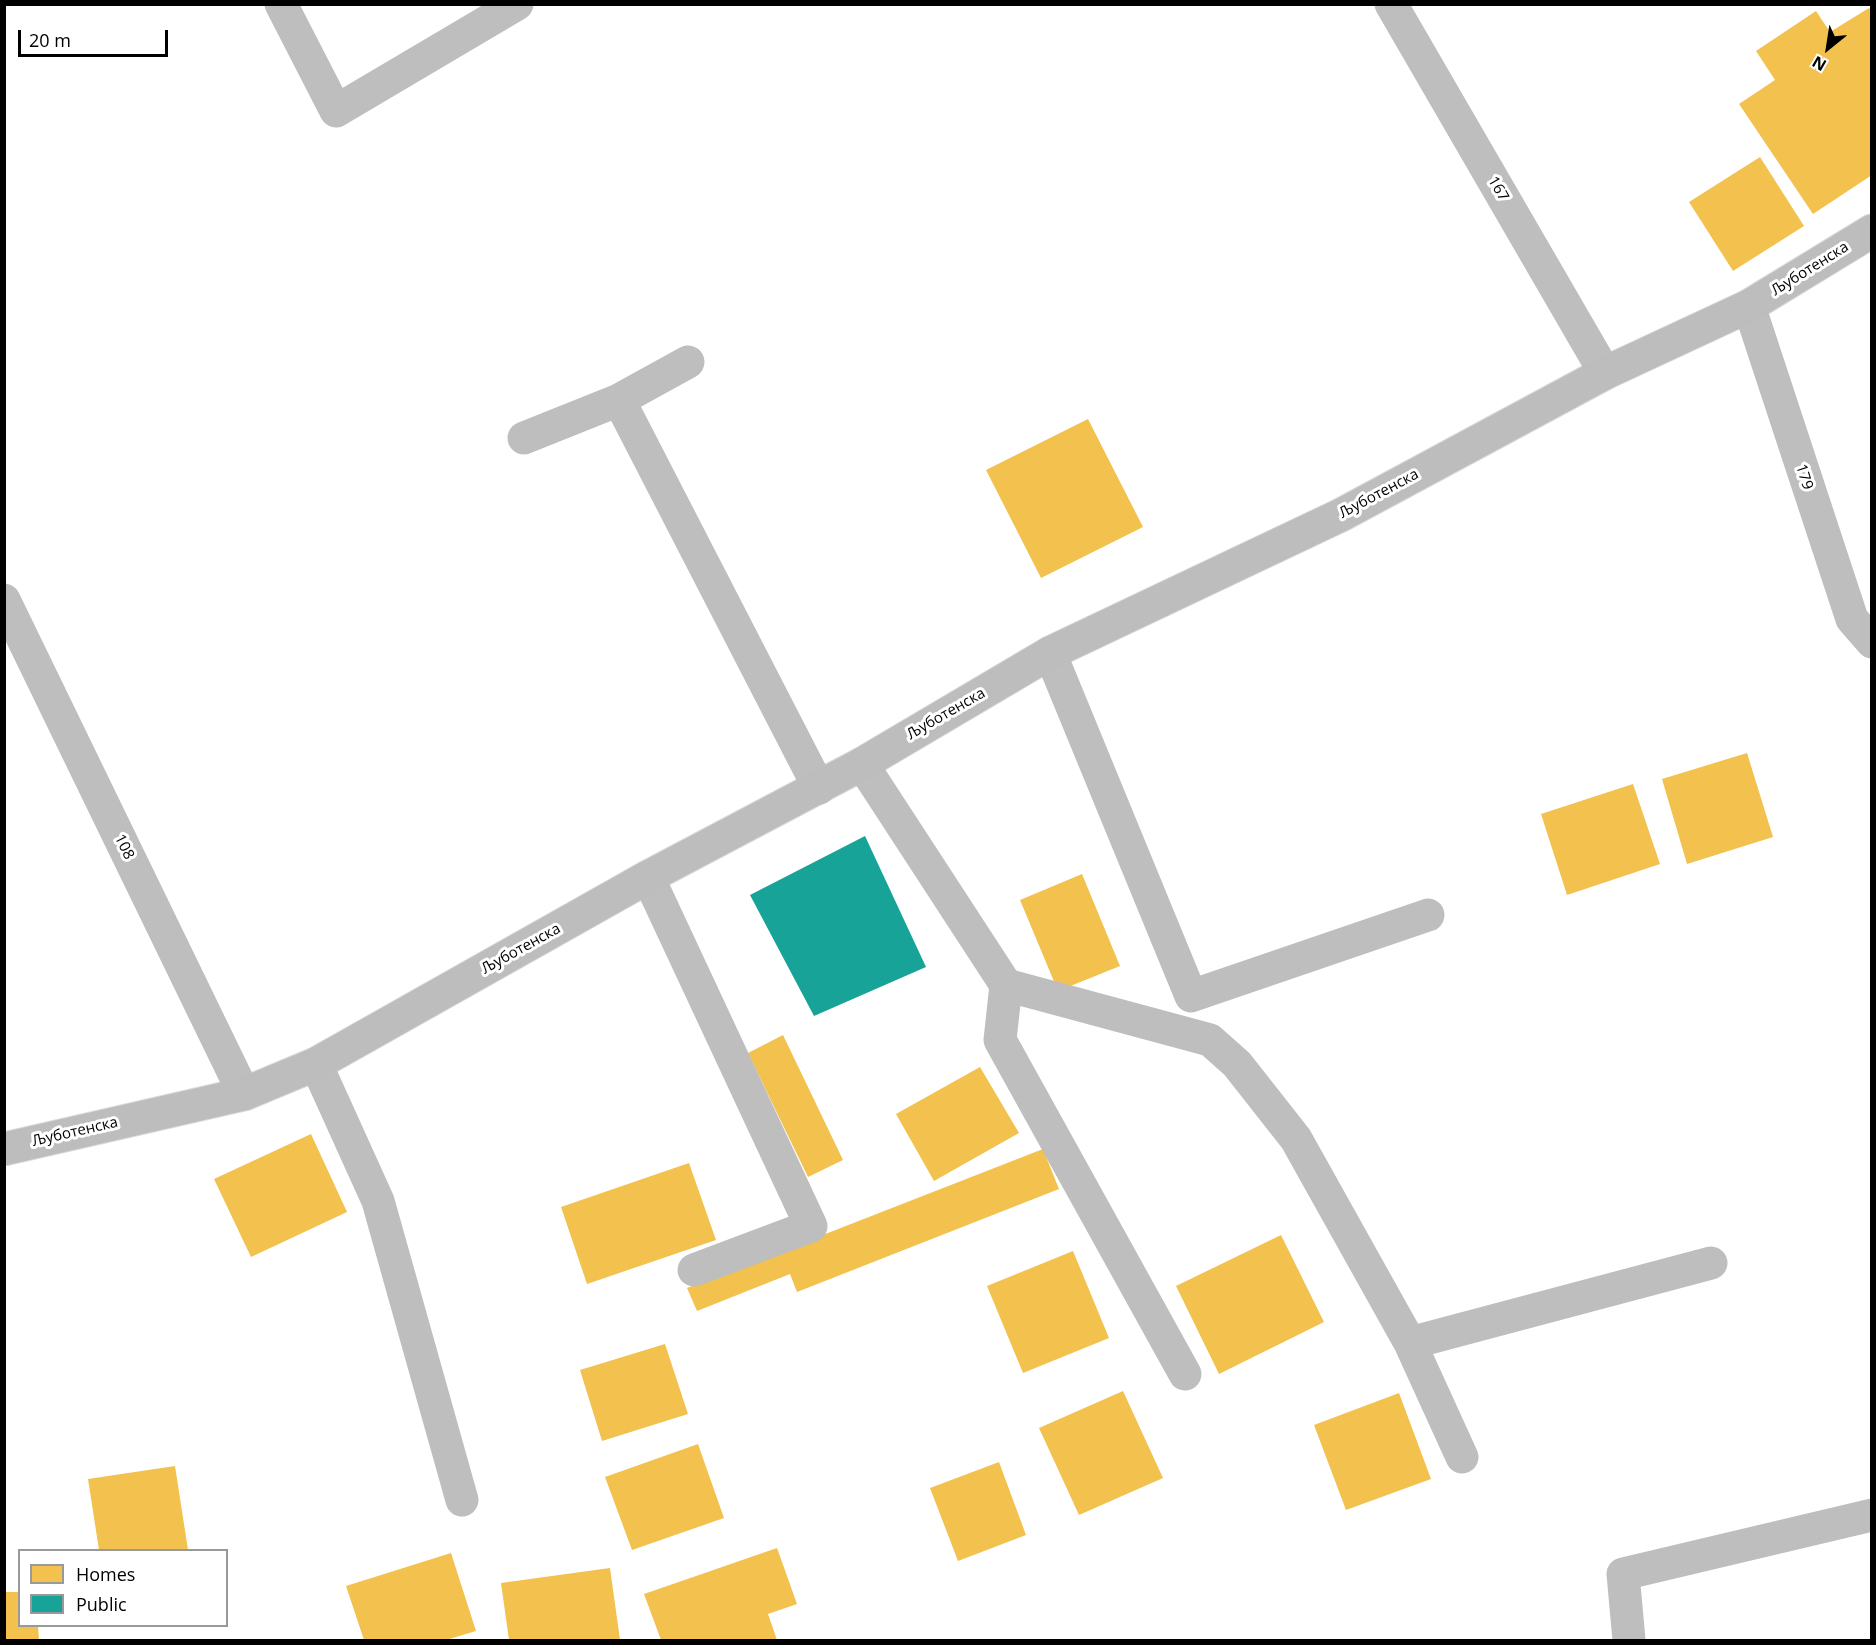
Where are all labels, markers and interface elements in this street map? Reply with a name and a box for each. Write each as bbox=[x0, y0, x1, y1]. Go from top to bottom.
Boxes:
scale bar bbox=[21, 18, 171, 56]
north arrow bbox=[1798, 18, 1858, 78]
text: 20 m bbox=[29, 28, 71, 52]
text: N bbox=[1808, 51, 1830, 76]
street label: 167 bbox=[1484, 173, 1512, 205]
street label: Љуботенска bbox=[1768, 238, 1852, 300]
street label: 179 bbox=[1791, 462, 1817, 492]
street label: Љуботенска bbox=[1336, 465, 1422, 523]
street label: Љуботенска bbox=[904, 684, 988, 744]
street label: 108 bbox=[110, 831, 138, 863]
street label: Љуботенска bbox=[478, 920, 564, 978]
street label: Љуботенска bbox=[30, 1113, 120, 1151]
legend bbox=[18, 1549, 228, 1627]
text: Homes bbox=[76, 1562, 135, 1586]
text: Public bbox=[76, 1592, 127, 1616]

